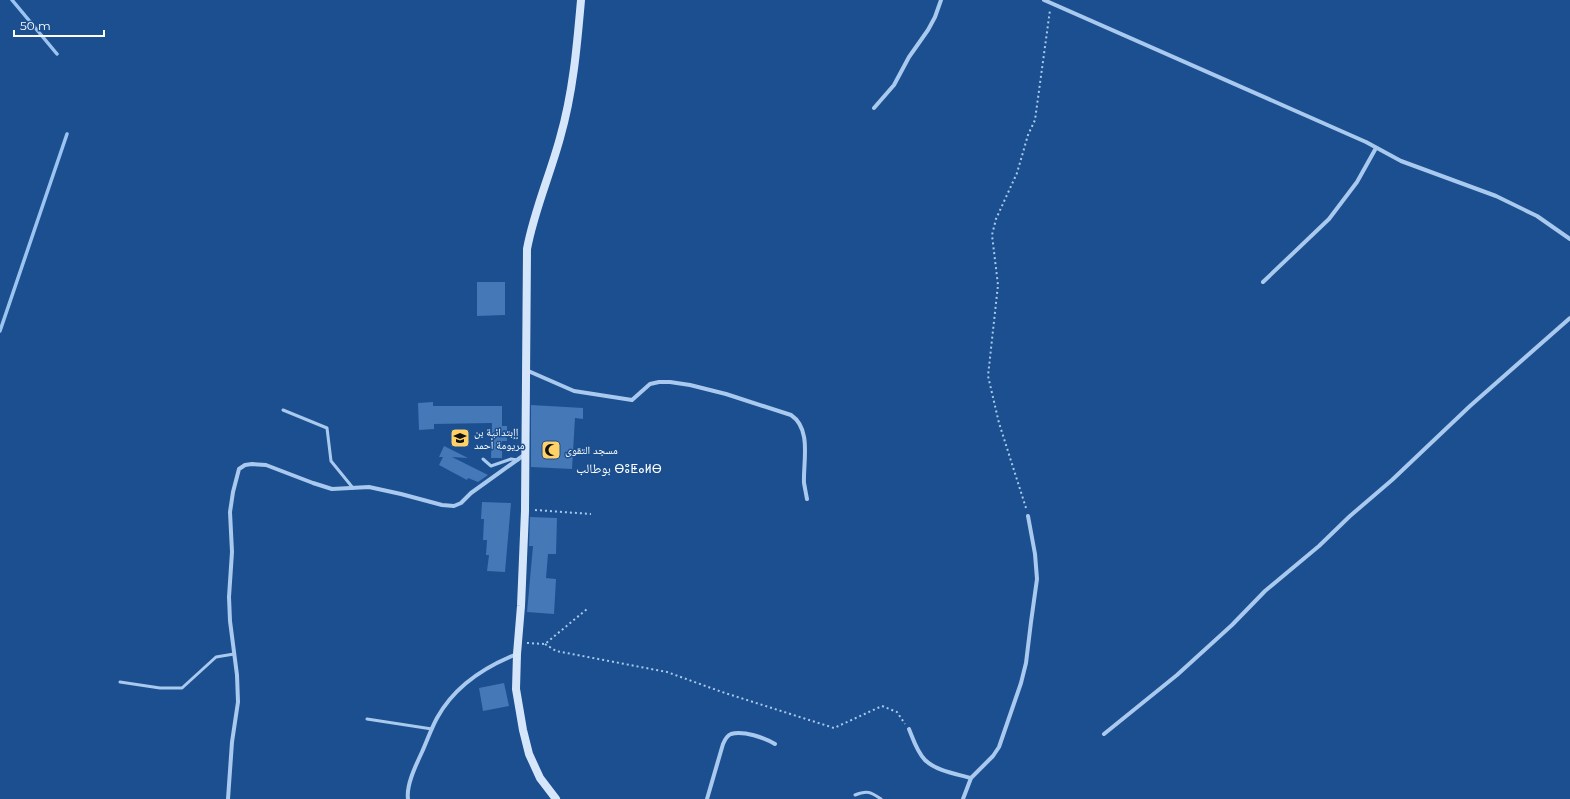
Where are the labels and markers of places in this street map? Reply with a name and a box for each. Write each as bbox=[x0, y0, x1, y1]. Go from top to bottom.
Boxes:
place label: إإبتدائية بن مريومة أحمد bbox=[474, 425, 525, 452]
school or university icon: إإبتدائية بن مريومة أحمد bbox=[449, 427, 471, 449]
mosque icon: مسجد التقوى bbox=[540, 439, 562, 461]
place label: مسجد التقوى bbox=[565, 443, 618, 457]

